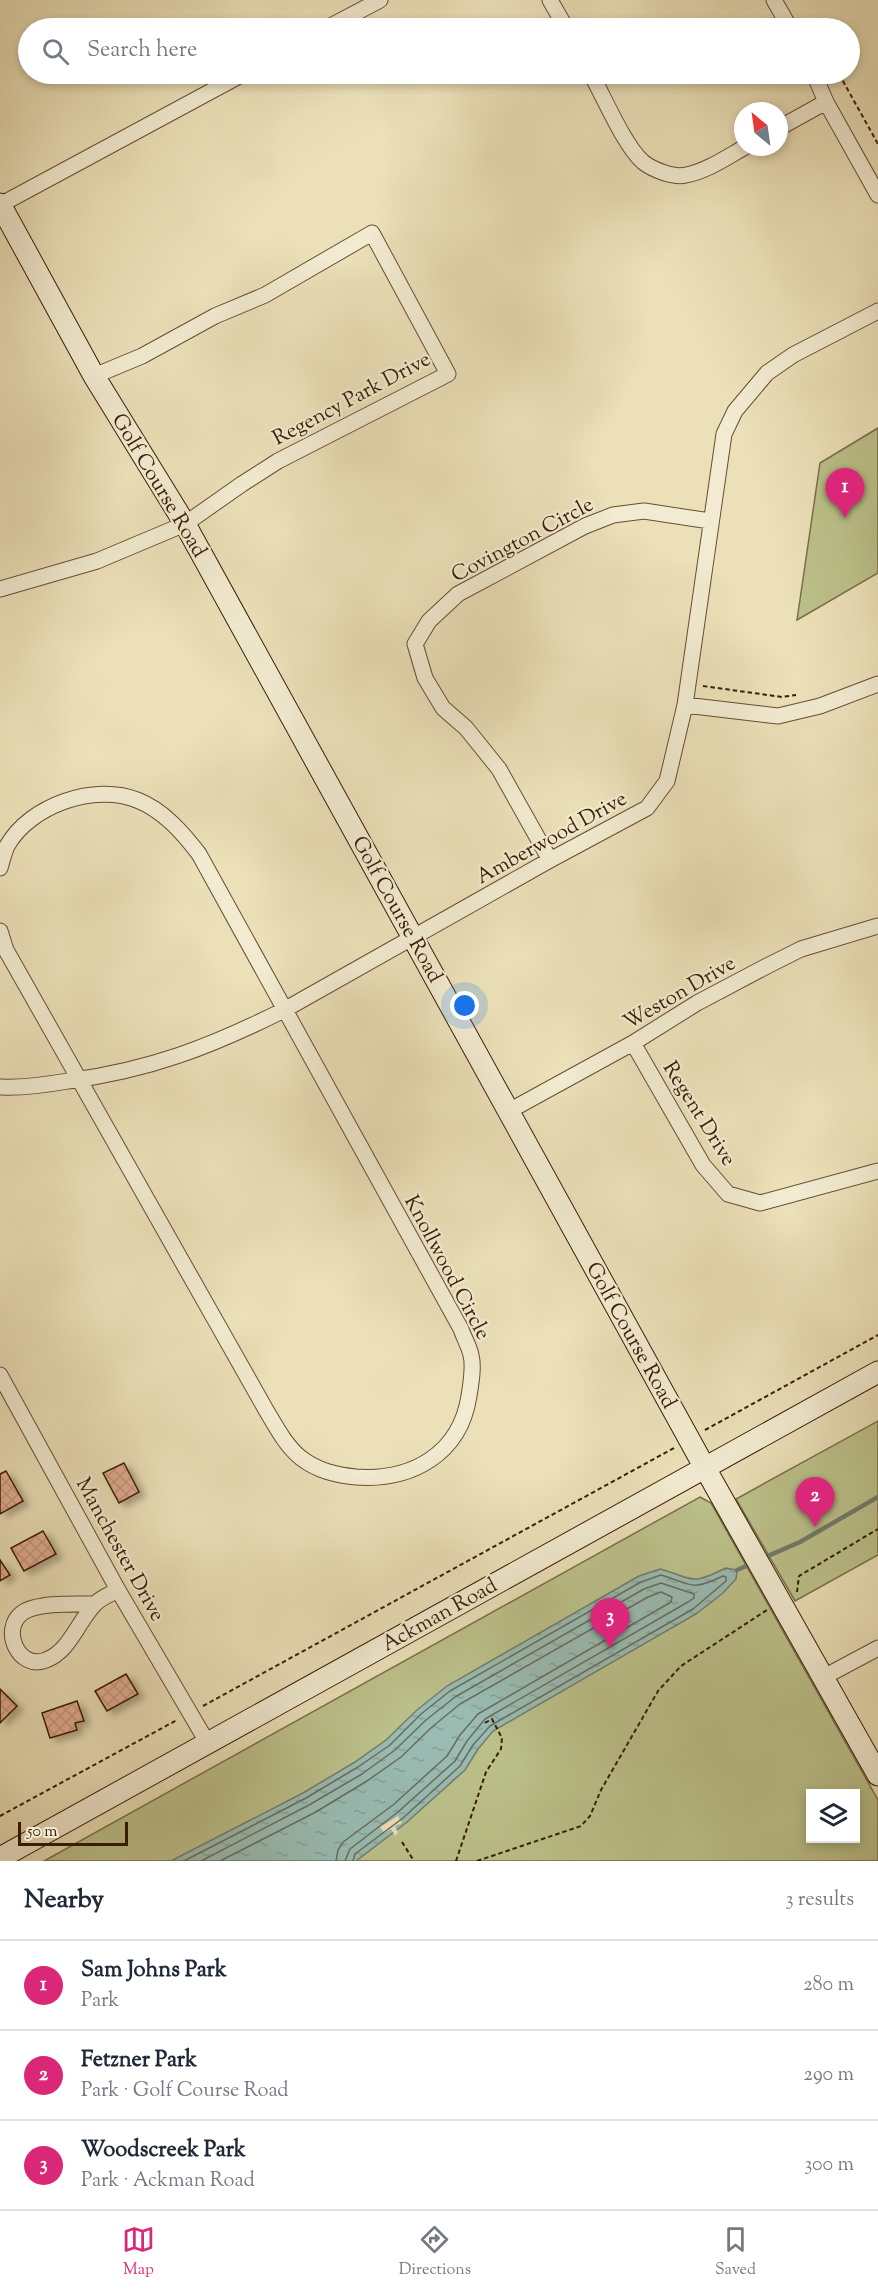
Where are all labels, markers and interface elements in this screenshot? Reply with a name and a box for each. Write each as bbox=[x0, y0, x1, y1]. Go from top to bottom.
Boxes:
search box bbox=[18, 18, 860, 84]
icon: search bbox=[39, 35, 72, 68]
text: Search here bbox=[87, 35, 197, 67]
north arrow bbox=[734, 102, 788, 156]
street label: Regency Park Drive bbox=[267, 345, 436, 454]
street label: Golf Course Road bbox=[103, 408, 213, 564]
pin: 1 bbox=[826, 468, 864, 518]
street label: Covington Circle bbox=[446, 491, 599, 591]
street label: Amberwood Drive bbox=[471, 785, 633, 893]
street label: Golf Course Road bbox=[343, 831, 449, 989]
street label: Weston Drive bbox=[618, 949, 742, 1038]
your location bbox=[450, 991, 479, 1020]
street label: Regent Drive bbox=[654, 1056, 742, 1172]
street label: Knollwood Circle bbox=[395, 1190, 497, 1346]
street label: Golf Course Road bbox=[577, 1257, 683, 1415]
street label: Manchester Drive bbox=[67, 1472, 171, 1627]
pin: 2 bbox=[796, 1478, 834, 1527]
street label: Ackman Road bbox=[377, 1572, 503, 1660]
pin: 3 bbox=[590, 1598, 630, 1648]
map controls bbox=[806, 1789, 860, 1843]
button: layers bbox=[806, 1789, 860, 1843]
scale bar bbox=[18, 1819, 128, 1846]
text: 50 m bbox=[27, 1821, 58, 1844]
text: Nearby bbox=[24, 1882, 104, 1919]
text: 3 results bbox=[785, 1886, 854, 1915]
text: Sam Johns Park bbox=[81, 1955, 227, 1987]
text: 1 bbox=[40, 1971, 47, 2000]
text: 280 m bbox=[803, 1971, 854, 2000]
text: Park bbox=[81, 1987, 119, 2016]
text: Fetzner Park bbox=[81, 2045, 197, 2077]
text: 2 bbox=[39, 2061, 48, 2090]
text: 290 m bbox=[804, 2061, 854, 2090]
text: Park · Golf Course Road bbox=[81, 2077, 289, 2106]
text: Woodscreek Park bbox=[81, 2135, 246, 2167]
text: 3 bbox=[39, 2151, 48, 2180]
text: 300 m bbox=[804, 2151, 854, 2180]
text: Park · Ackman Road bbox=[81, 2167, 255, 2196]
tab: Map bbox=[122, 2223, 155, 2282]
tab: Directions bbox=[399, 2223, 471, 2282]
tab: Saved bbox=[715, 2223, 756, 2282]

